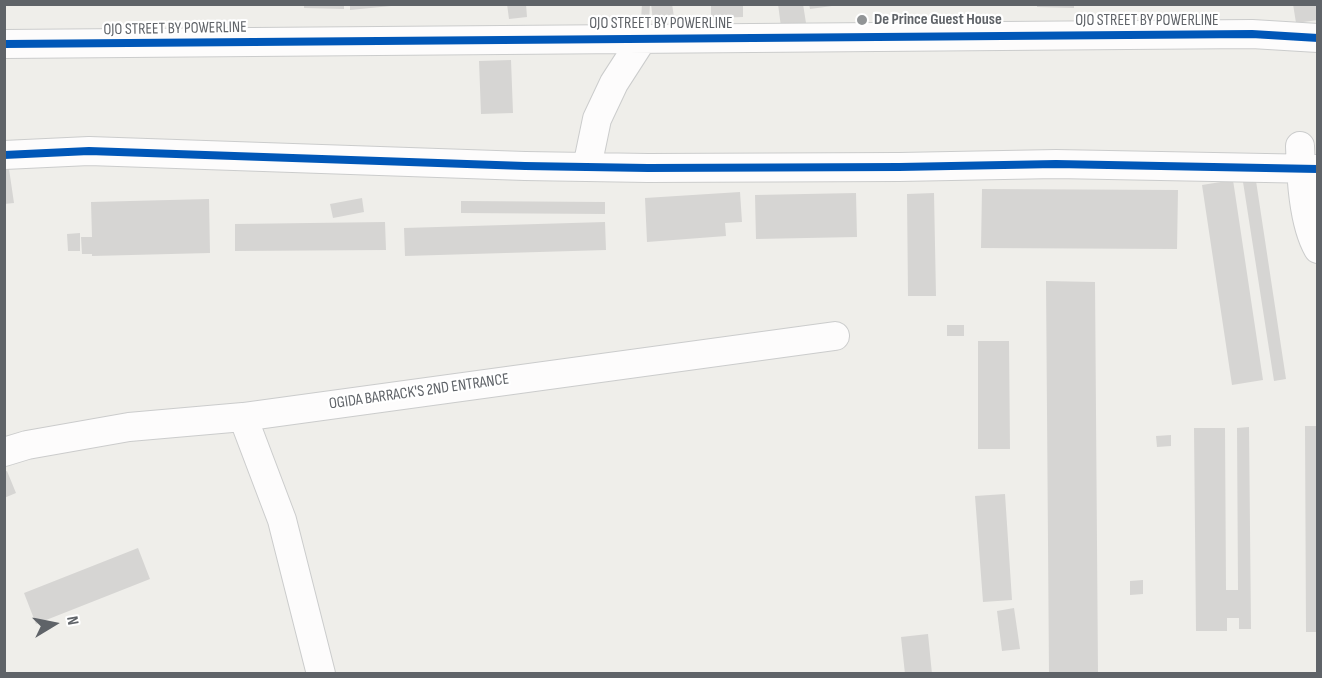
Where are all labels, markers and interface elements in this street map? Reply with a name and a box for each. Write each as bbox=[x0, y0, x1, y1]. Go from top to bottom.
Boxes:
place label: De Prince Guest House bbox=[874, 10, 1002, 30]
street label: OJO STREET BY POWERLINE bbox=[1075, 11, 1219, 31]
marker: De Prince Guest House bbox=[855, 13, 869, 27]
street label: OJO STREET BY POWERLINE bbox=[589, 14, 733, 34]
street label: OJO STREET BY POWERLINE bbox=[103, 18, 247, 40]
street label: OGIDA BARRACK'S 2ND ENTRANCE bbox=[328, 370, 510, 414]
north arrow bbox=[24, 594, 84, 654]
text: N bbox=[62, 615, 82, 627]

